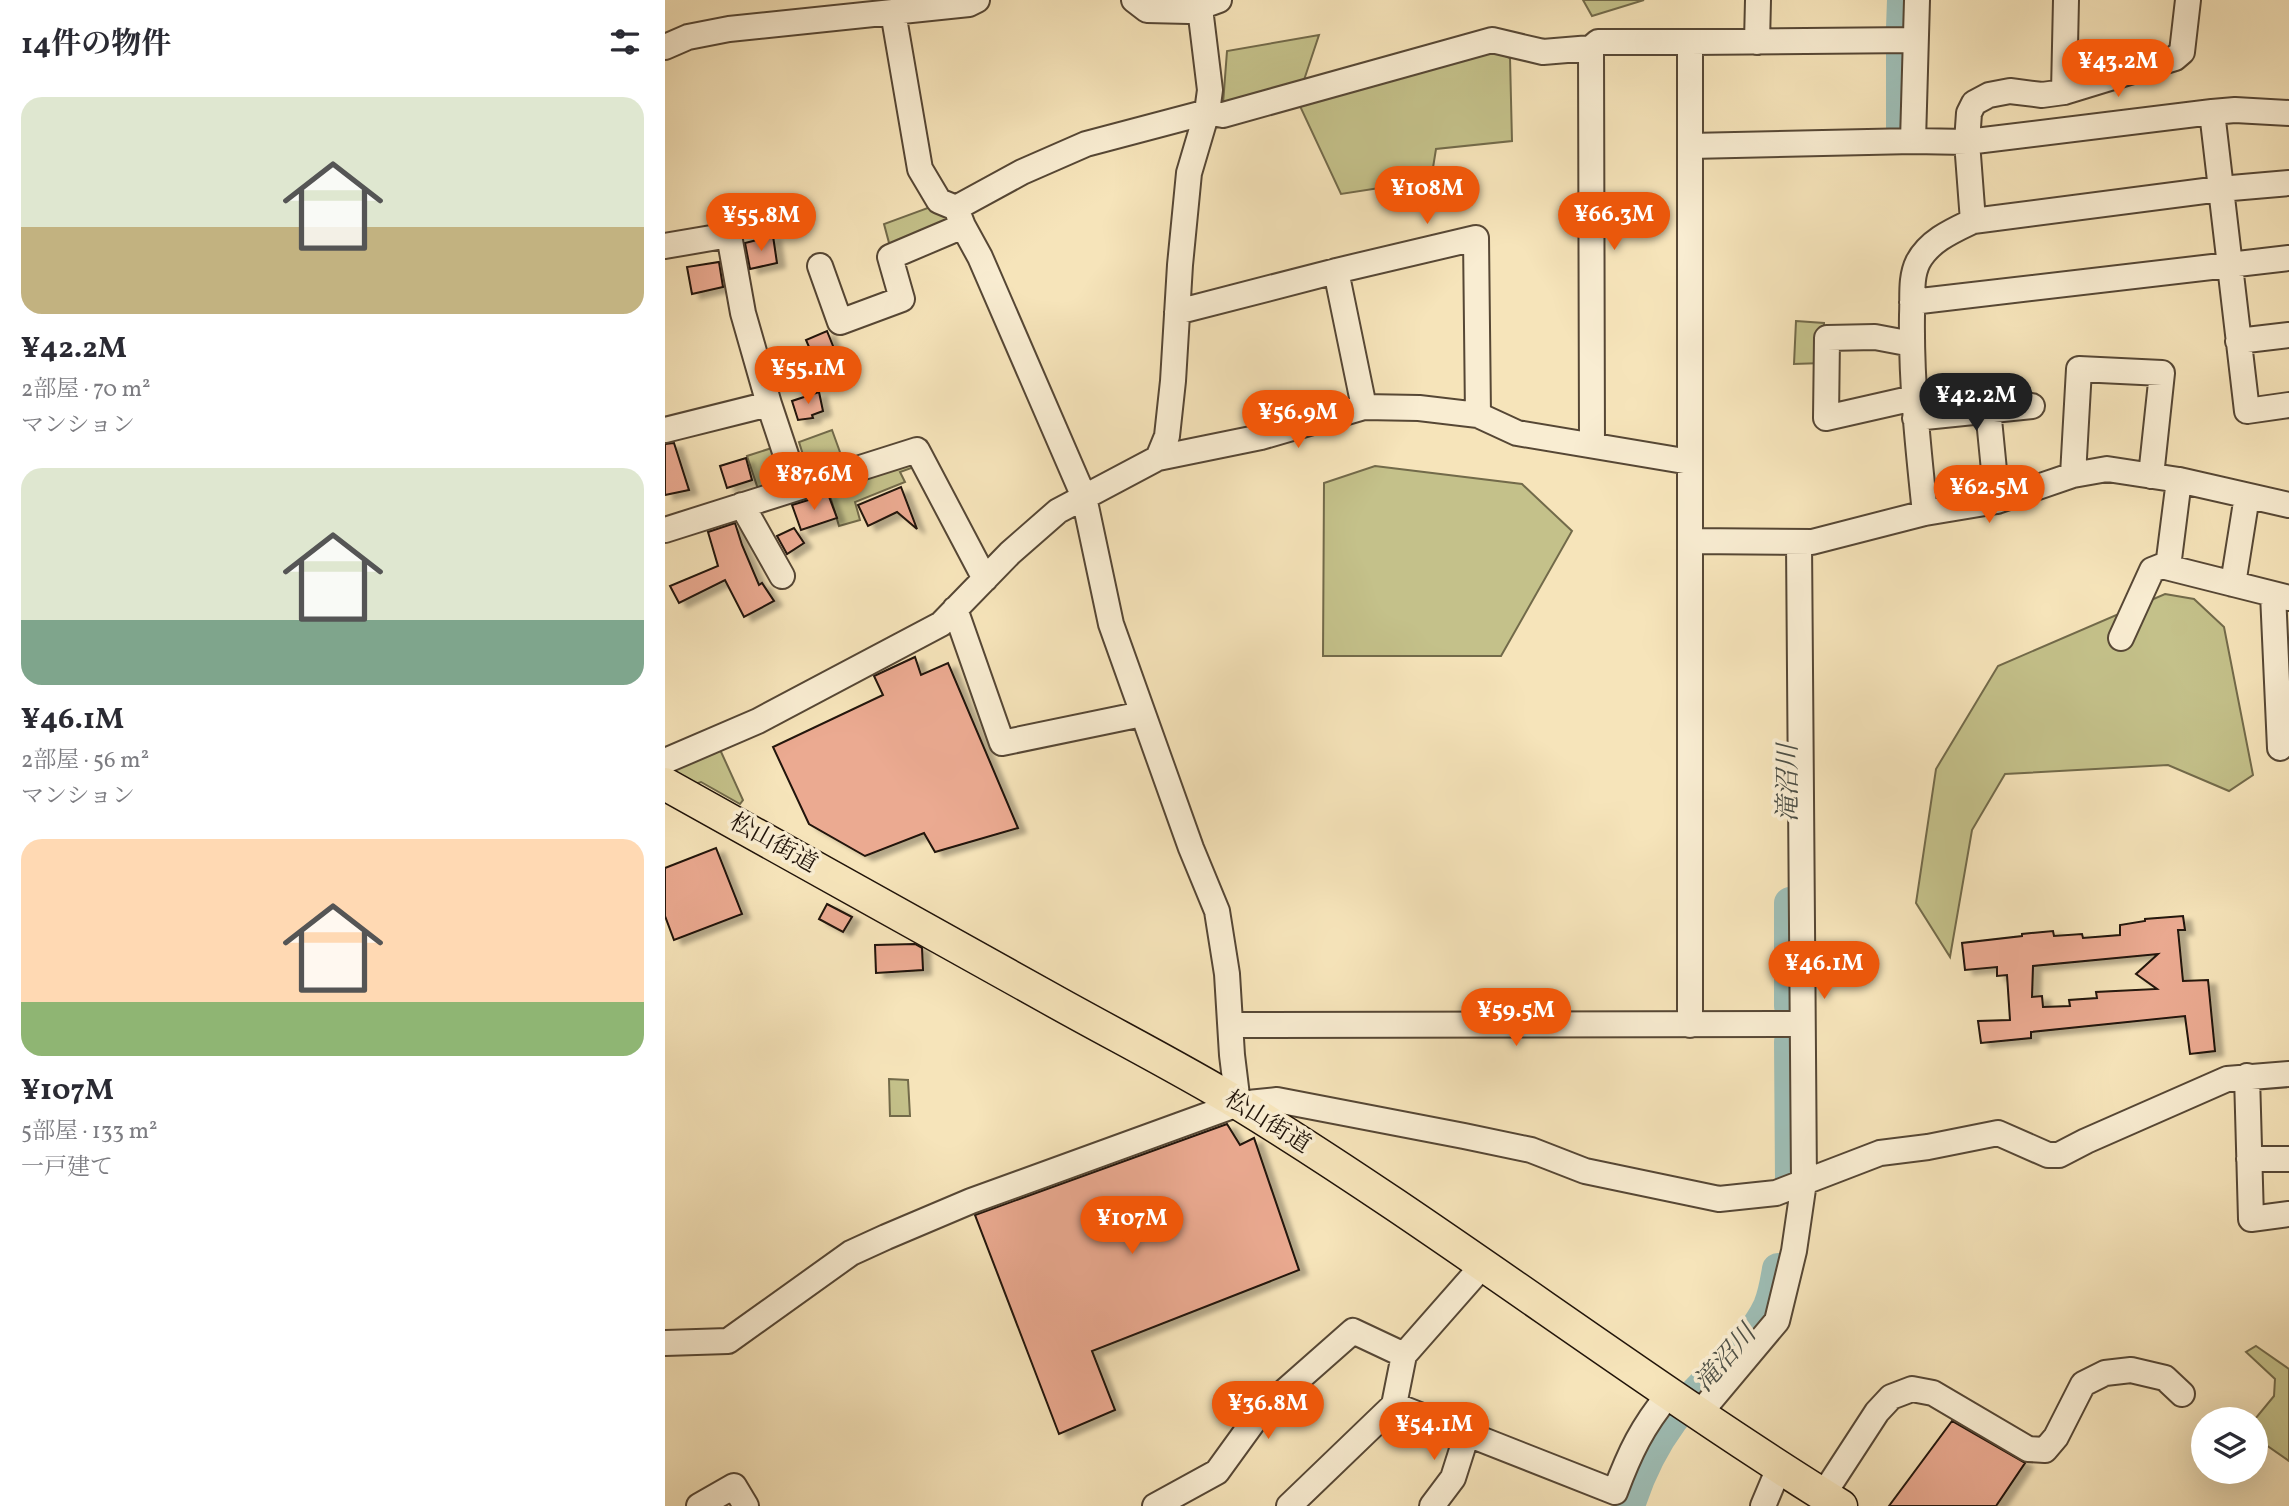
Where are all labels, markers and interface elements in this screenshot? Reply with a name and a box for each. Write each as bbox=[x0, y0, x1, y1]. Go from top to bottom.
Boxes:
icon: filters bbox=[606, 23, 644, 61]
text: 14件の物件 bbox=[21, 24, 171, 66]
pin: ¥43.2M bbox=[2061, 40, 2175, 99]
text: ¥43.2M bbox=[2078, 46, 2158, 78]
icon: home bbox=[270, 143, 396, 269]
pin: ¥108M bbox=[1378, 166, 1476, 226]
text: ¥108M bbox=[1391, 173, 1463, 205]
pin: ¥66.3M bbox=[1557, 192, 1671, 252]
pin: ¥55.8M bbox=[704, 194, 818, 253]
text: ¥66.3M bbox=[1574, 199, 1654, 231]
text: ¥55.8M bbox=[722, 200, 800, 232]
text: ¥42.2M bbox=[21, 328, 127, 370]
pin: ¥55.1M bbox=[751, 346, 865, 406]
text: ¥55.1M bbox=[771, 353, 845, 385]
text: 2部屋 · 70 m² bbox=[21, 374, 151, 406]
pin: ¥42.2M bbox=[1919, 374, 2033, 433]
text: ¥42.2M bbox=[1935, 380, 2017, 412]
pin: ¥56.9M bbox=[1241, 391, 1355, 450]
text: ¥56.9M bbox=[1258, 397, 1338, 429]
text: マンション bbox=[21, 410, 135, 442]
pin: ¥87.6M bbox=[757, 452, 871, 512]
text: ¥87.6M bbox=[775, 459, 853, 491]
pin: ¥62.5M bbox=[1932, 466, 2046, 525]
text: ¥62.5M bbox=[1950, 472, 2028, 504]
icon: home bbox=[270, 514, 396, 640]
text: ¥46.1M bbox=[21, 699, 124, 741]
water label: 滝沼川 bbox=[1771, 741, 1807, 822]
text: 2部屋 · 56 m² bbox=[21, 745, 149, 777]
text: マンション bbox=[21, 781, 135, 813]
street label: 松山街道 bbox=[723, 806, 823, 882]
icon: home bbox=[270, 885, 396, 1011]
pin: ¥46.1M bbox=[1767, 942, 1881, 1001]
text: ¥46.1M bbox=[1785, 948, 1864, 980]
pin: ¥59.5M bbox=[1459, 988, 1573, 1048]
text: ¥59.5M bbox=[1477, 995, 1555, 1027]
text: ¥107M bbox=[21, 1070, 114, 1112]
street label: 松山街道 bbox=[1217, 1083, 1317, 1163]
text: 5部屋 · 133 m² bbox=[21, 1116, 158, 1148]
text: 一戸建て bbox=[21, 1152, 113, 1184]
pin: ¥107M bbox=[1083, 1196, 1181, 1256]
text: ¥107M bbox=[1096, 1203, 1168, 1235]
water label: 滝沼川 bbox=[1687, 1315, 1767, 1400]
pin: ¥36.8M bbox=[1211, 1382, 1325, 1441]
text: ¥36.8M bbox=[1228, 1388, 1308, 1420]
pin: ¥54.1M bbox=[1377, 1402, 1491, 1462]
map controls bbox=[2191, 1407, 2268, 1484]
button: layers bbox=[2191, 1407, 2268, 1484]
text: ¥54.1M bbox=[1395, 1409, 1473, 1441]

